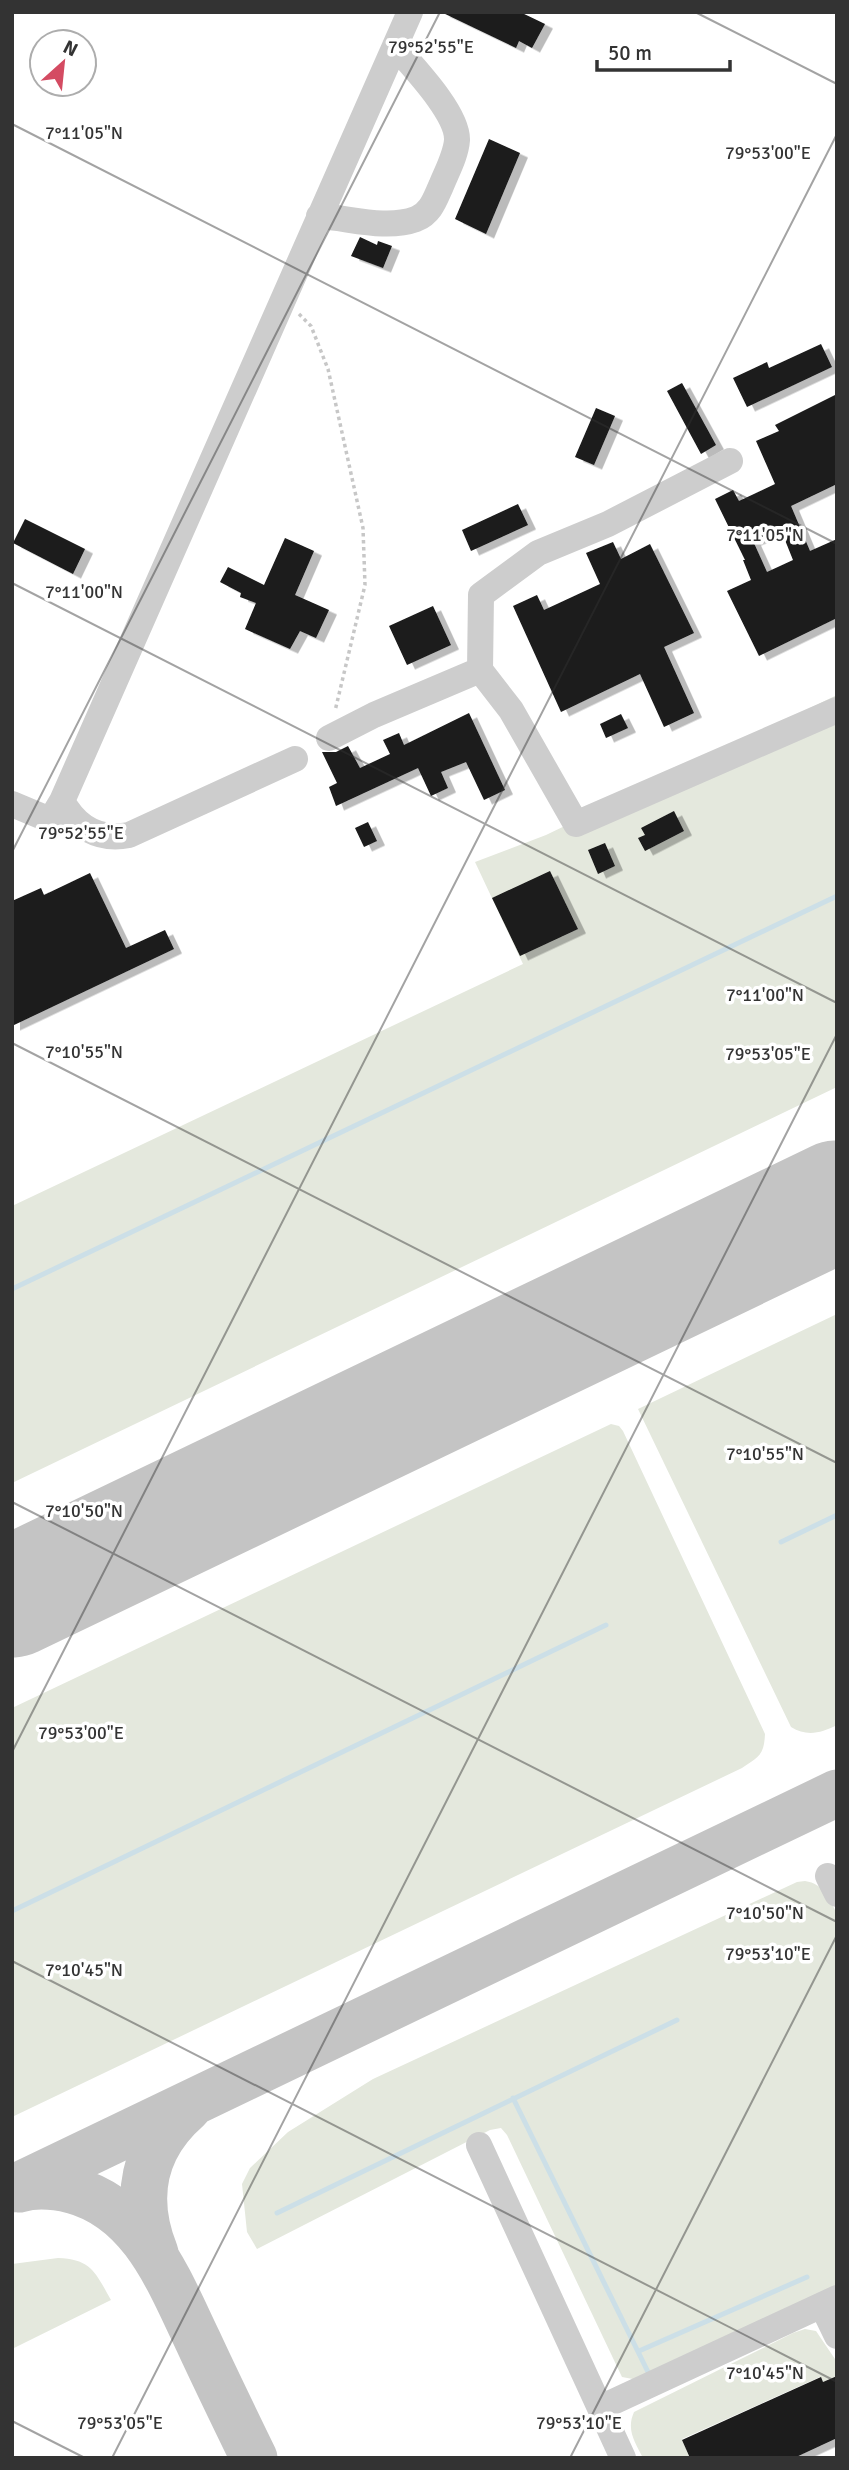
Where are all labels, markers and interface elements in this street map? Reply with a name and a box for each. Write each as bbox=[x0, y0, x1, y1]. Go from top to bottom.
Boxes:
north arrow bbox=[28, 28, 98, 98]
scale bar bbox=[597, 28, 730, 72]
text: N bbox=[59, 35, 82, 62]
text: 79°52'55"E bbox=[388, 36, 474, 58]
text: 50 m bbox=[608, 40, 652, 66]
text: 7°11'05"N bbox=[45, 122, 123, 144]
text: 79°53'00"E bbox=[725, 142, 811, 164]
text: 7°11'05"N bbox=[726, 524, 804, 546]
text: 7°11'00"N bbox=[45, 581, 123, 603]
text: 79°52'55"E bbox=[38, 822, 124, 844]
text: 7°11'00"N bbox=[726, 984, 804, 1006]
text: 7°10'55"N bbox=[45, 1041, 123, 1063]
text: 79°53'05"E bbox=[725, 1043, 811, 1065]
text: 7°10'55"N bbox=[726, 1443, 804, 1465]
text: 7°10'50"N bbox=[45, 1500, 123, 1522]
text: 79°53'00"E bbox=[38, 1722, 124, 1744]
text: 7°10'50"N bbox=[726, 1902, 804, 1924]
text: 79°53'10"E bbox=[725, 1943, 811, 1965]
text: 7°10'45"N bbox=[45, 1959, 123, 1981]
text: 7°10'45"N bbox=[726, 2362, 804, 2384]
text: 79°53'05"E bbox=[77, 2412, 163, 2434]
text: 79°53'10"E bbox=[536, 2412, 622, 2434]

